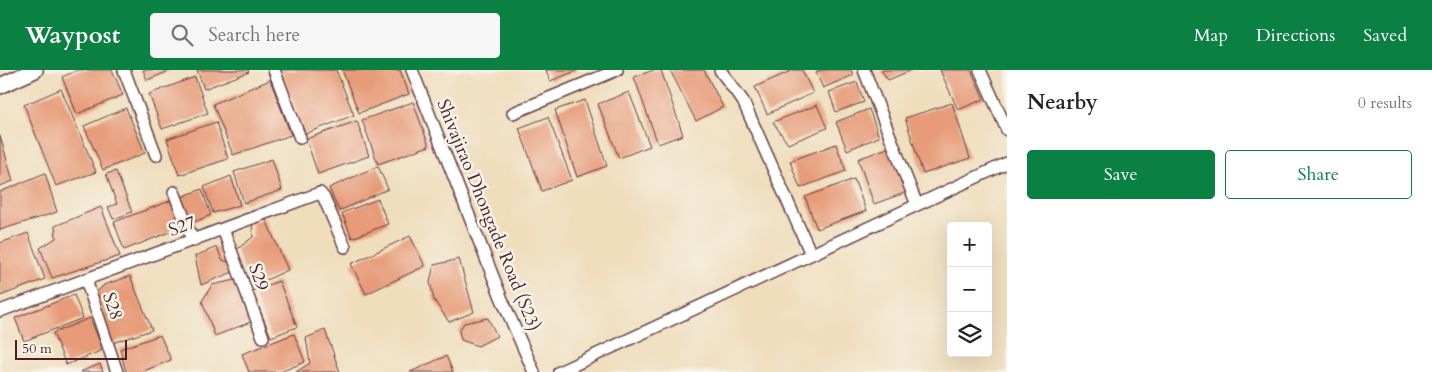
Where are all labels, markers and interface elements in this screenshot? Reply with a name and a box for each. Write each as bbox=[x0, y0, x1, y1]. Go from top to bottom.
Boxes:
search box bbox=[150, 13, 500, 58]
text: Waypost bbox=[25, 19, 120, 52]
icon: search bbox=[168, 21, 196, 49]
text: Search here bbox=[208, 22, 300, 48]
text: Map bbox=[1194, 23, 1228, 48]
text: Directions bbox=[1256, 23, 1335, 48]
text: Saved bbox=[1363, 23, 1407, 48]
text: Nearby bbox=[1027, 88, 1098, 117]
text: 0 results bbox=[1358, 92, 1412, 114]
street label: Shivajirao Dhongade Road (S23) bbox=[430, 95, 547, 335]
button: Save bbox=[1027, 150, 1215, 199]
button: Share bbox=[1225, 150, 1412, 199]
street label: S27 bbox=[165, 210, 199, 243]
map controls bbox=[947, 222, 992, 357]
button: + bbox=[947, 222, 992, 267]
street label: S29 bbox=[242, 260, 275, 294]
button: − bbox=[947, 267, 992, 312]
street label: S28 bbox=[96, 289, 129, 323]
button: layers bbox=[947, 312, 992, 357]
scale bar bbox=[15, 337, 128, 360]
text: 50 m bbox=[22, 339, 52, 358]

